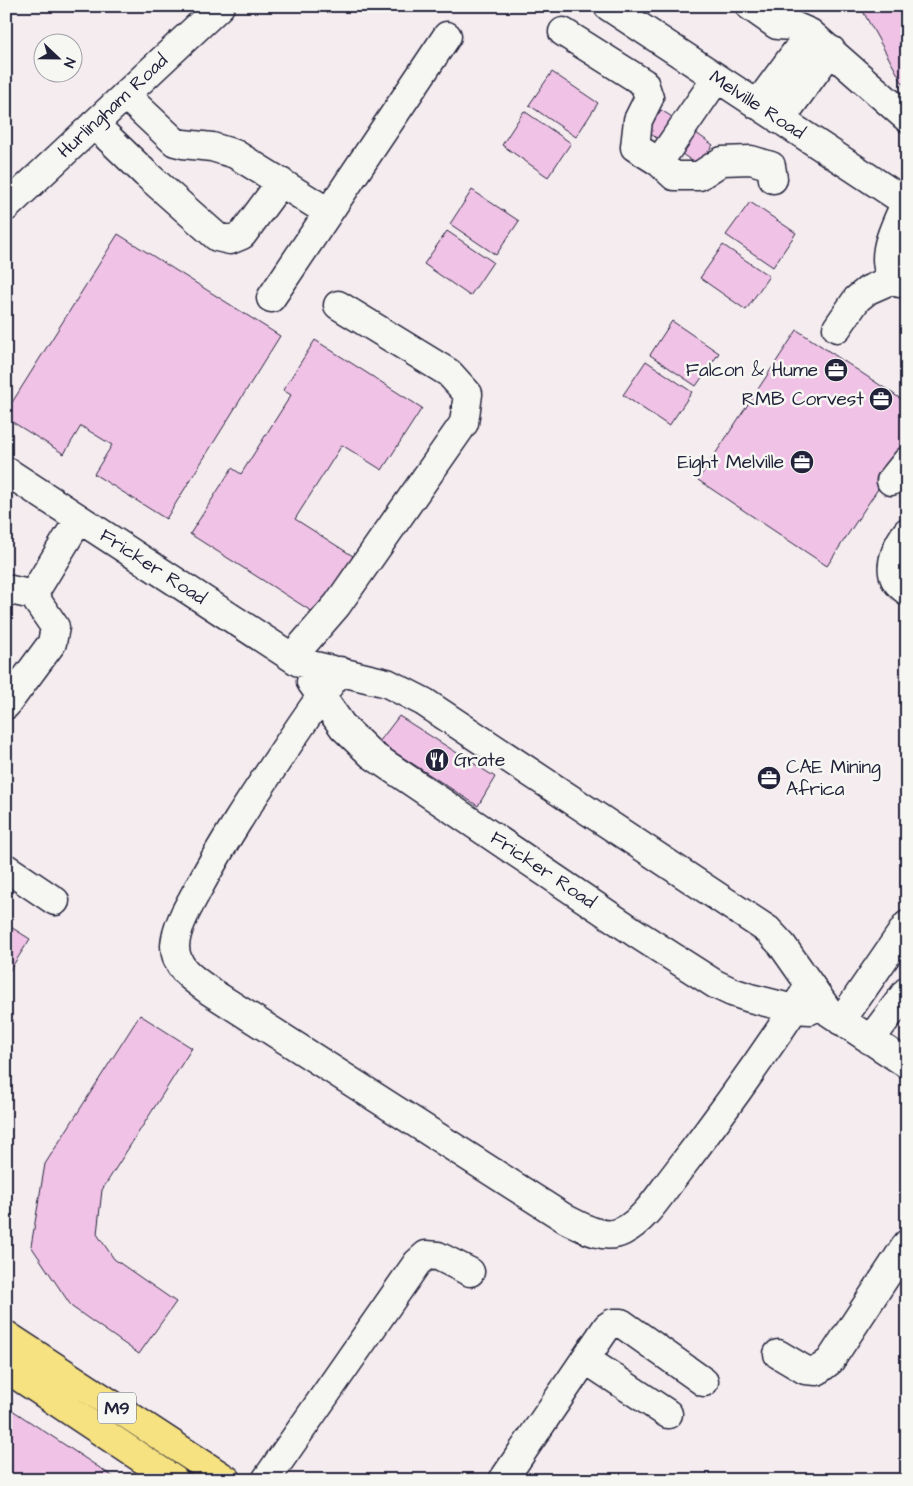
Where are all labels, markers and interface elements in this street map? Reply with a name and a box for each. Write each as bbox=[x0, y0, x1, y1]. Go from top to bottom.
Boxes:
north arrow bbox=[32, 32, 82, 82]
street label: Hurlingham Road bbox=[52, 48, 175, 165]
text: N bbox=[58, 55, 80, 71]
street label: Melville Road bbox=[704, 64, 810, 146]
place label: Falcon & Hume bbox=[686, 357, 818, 384]
office icon: Falcon & Hume bbox=[823, 357, 849, 383]
place label: RMB Corvest bbox=[742, 386, 864, 413]
office icon: RMB Corvest bbox=[868, 386, 894, 412]
place label: Eight Melville bbox=[677, 449, 784, 477]
office icon: Eight Melville bbox=[789, 449, 815, 475]
street label: Fricker Road bbox=[94, 522, 212, 612]
restaurant icon: Grate bbox=[424, 747, 450, 773]
place label: Grate bbox=[454, 747, 505, 774]
place label: CAE Mining Africa bbox=[786, 754, 881, 803]
office icon: CAE Mining Africa bbox=[756, 765, 782, 791]
street label: Fricker Road bbox=[485, 825, 601, 916]
road number: M9 bbox=[98, 1392, 136, 1424]

